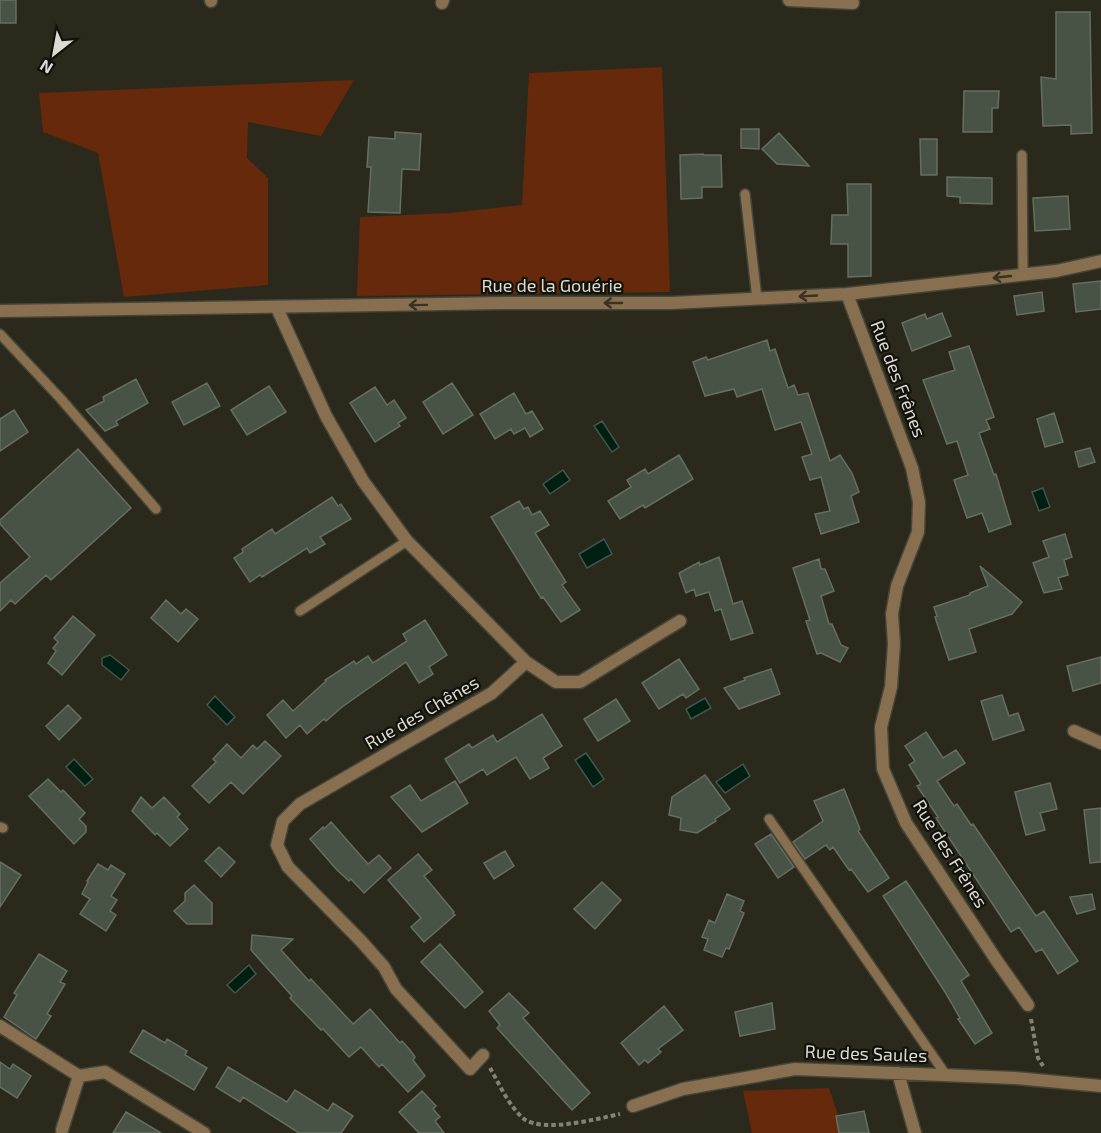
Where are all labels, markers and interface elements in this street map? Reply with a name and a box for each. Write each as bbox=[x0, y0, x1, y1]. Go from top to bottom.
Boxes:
north arrow bbox=[24, 24, 84, 84]
text: N bbox=[36, 56, 56, 78]
one-way arrow bbox=[992, 272, 1012, 283]
street label: Rue de la Gouérie bbox=[481, 274, 623, 296]
one-way arrow bbox=[798, 291, 818, 302]
one-way arrow bbox=[604, 297, 624, 309]
one-way arrow bbox=[409, 299, 429, 311]
street label: Rue des Frênes bbox=[867, 317, 931, 440]
street label: Rue des Chênes bbox=[361, 671, 482, 754]
street label: Rue des Frênes bbox=[909, 795, 993, 912]
street label: Rue des Saules bbox=[804, 1040, 928, 1066]

